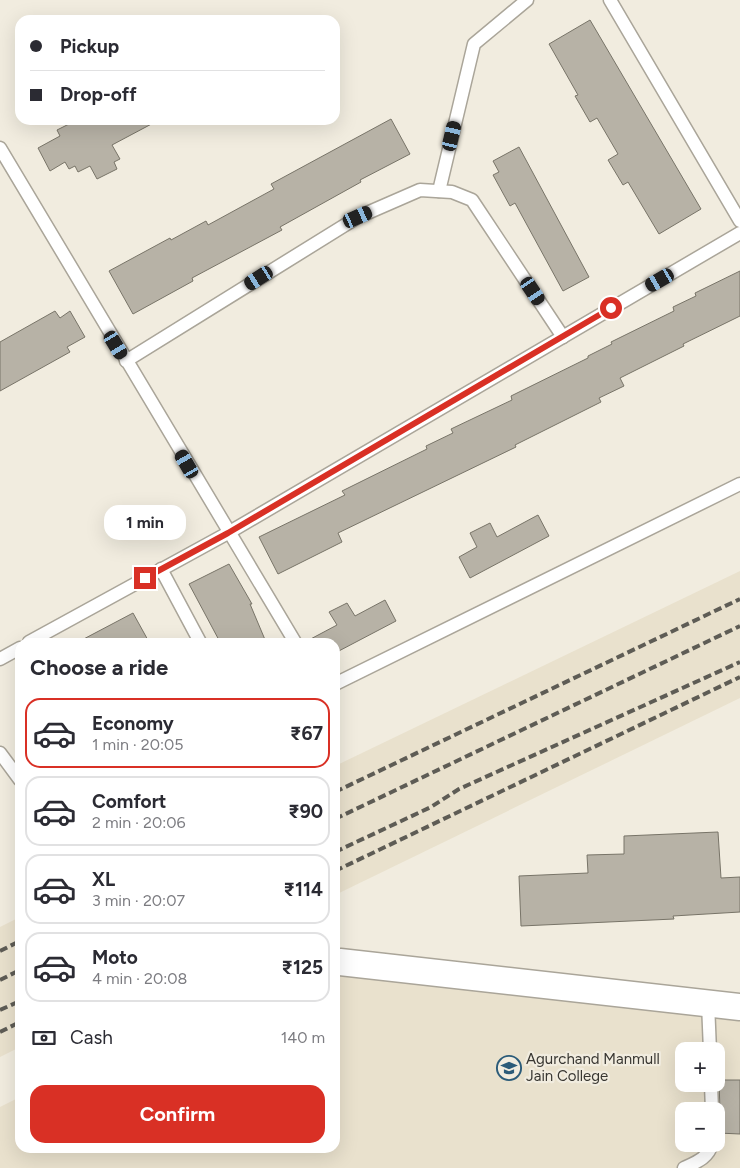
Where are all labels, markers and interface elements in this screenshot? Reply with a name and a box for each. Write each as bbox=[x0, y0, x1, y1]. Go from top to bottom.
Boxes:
text: Pickup bbox=[60, 35, 119, 58]
text: Drop-off bbox=[60, 83, 137, 106]
car bbox=[441, 120, 462, 152]
car bbox=[341, 204, 374, 230]
car bbox=[242, 264, 275, 292]
car bbox=[643, 266, 676, 294]
car bbox=[518, 274, 547, 308]
route start bbox=[600, 297, 622, 319]
car bbox=[101, 328, 130, 362]
car bbox=[173, 447, 200, 481]
callout: 1 min bbox=[104, 506, 186, 540]
text: 1 min bbox=[126, 513, 164, 532]
route end bbox=[134, 567, 156, 589]
text: Choose a ride bbox=[30, 654, 168, 681]
icon: car bbox=[32, 711, 77, 756]
text: Economy bbox=[92, 712, 174, 735]
text: ₹67 bbox=[290, 722, 323, 745]
text: 1 min · 20:05 bbox=[92, 735, 184, 754]
icon: car bbox=[32, 789, 77, 834]
text: Comfort bbox=[92, 790, 167, 813]
text: ₹90 bbox=[288, 800, 323, 823]
text: 2 min · 20:06 bbox=[92, 813, 186, 832]
icon: car bbox=[32, 867, 77, 912]
text: XL bbox=[92, 868, 115, 891]
text: ₹114 bbox=[284, 878, 323, 901]
text: 3 min · 20:07 bbox=[92, 891, 185, 910]
icon: car bbox=[32, 945, 77, 990]
text: Moto bbox=[92, 946, 138, 969]
text: ₹125 bbox=[282, 956, 323, 979]
text: 4 min · 20:08 bbox=[92, 969, 187, 988]
icon: cash bbox=[30, 1024, 58, 1052]
text: Cash bbox=[70, 1026, 113, 1049]
text: 140 m bbox=[281, 1028, 325, 1047]
map controls bbox=[675, 1042, 725, 1152]
button: + bbox=[675, 1042, 725, 1092]
place label: Agurchand Manmull Jain College bbox=[526, 1050, 660, 1085]
school or university icon: Agurchand Manmull Jain College bbox=[496, 1055, 522, 1081]
button: Confirm bbox=[30, 1085, 325, 1143]
button: − bbox=[675, 1102, 725, 1152]

